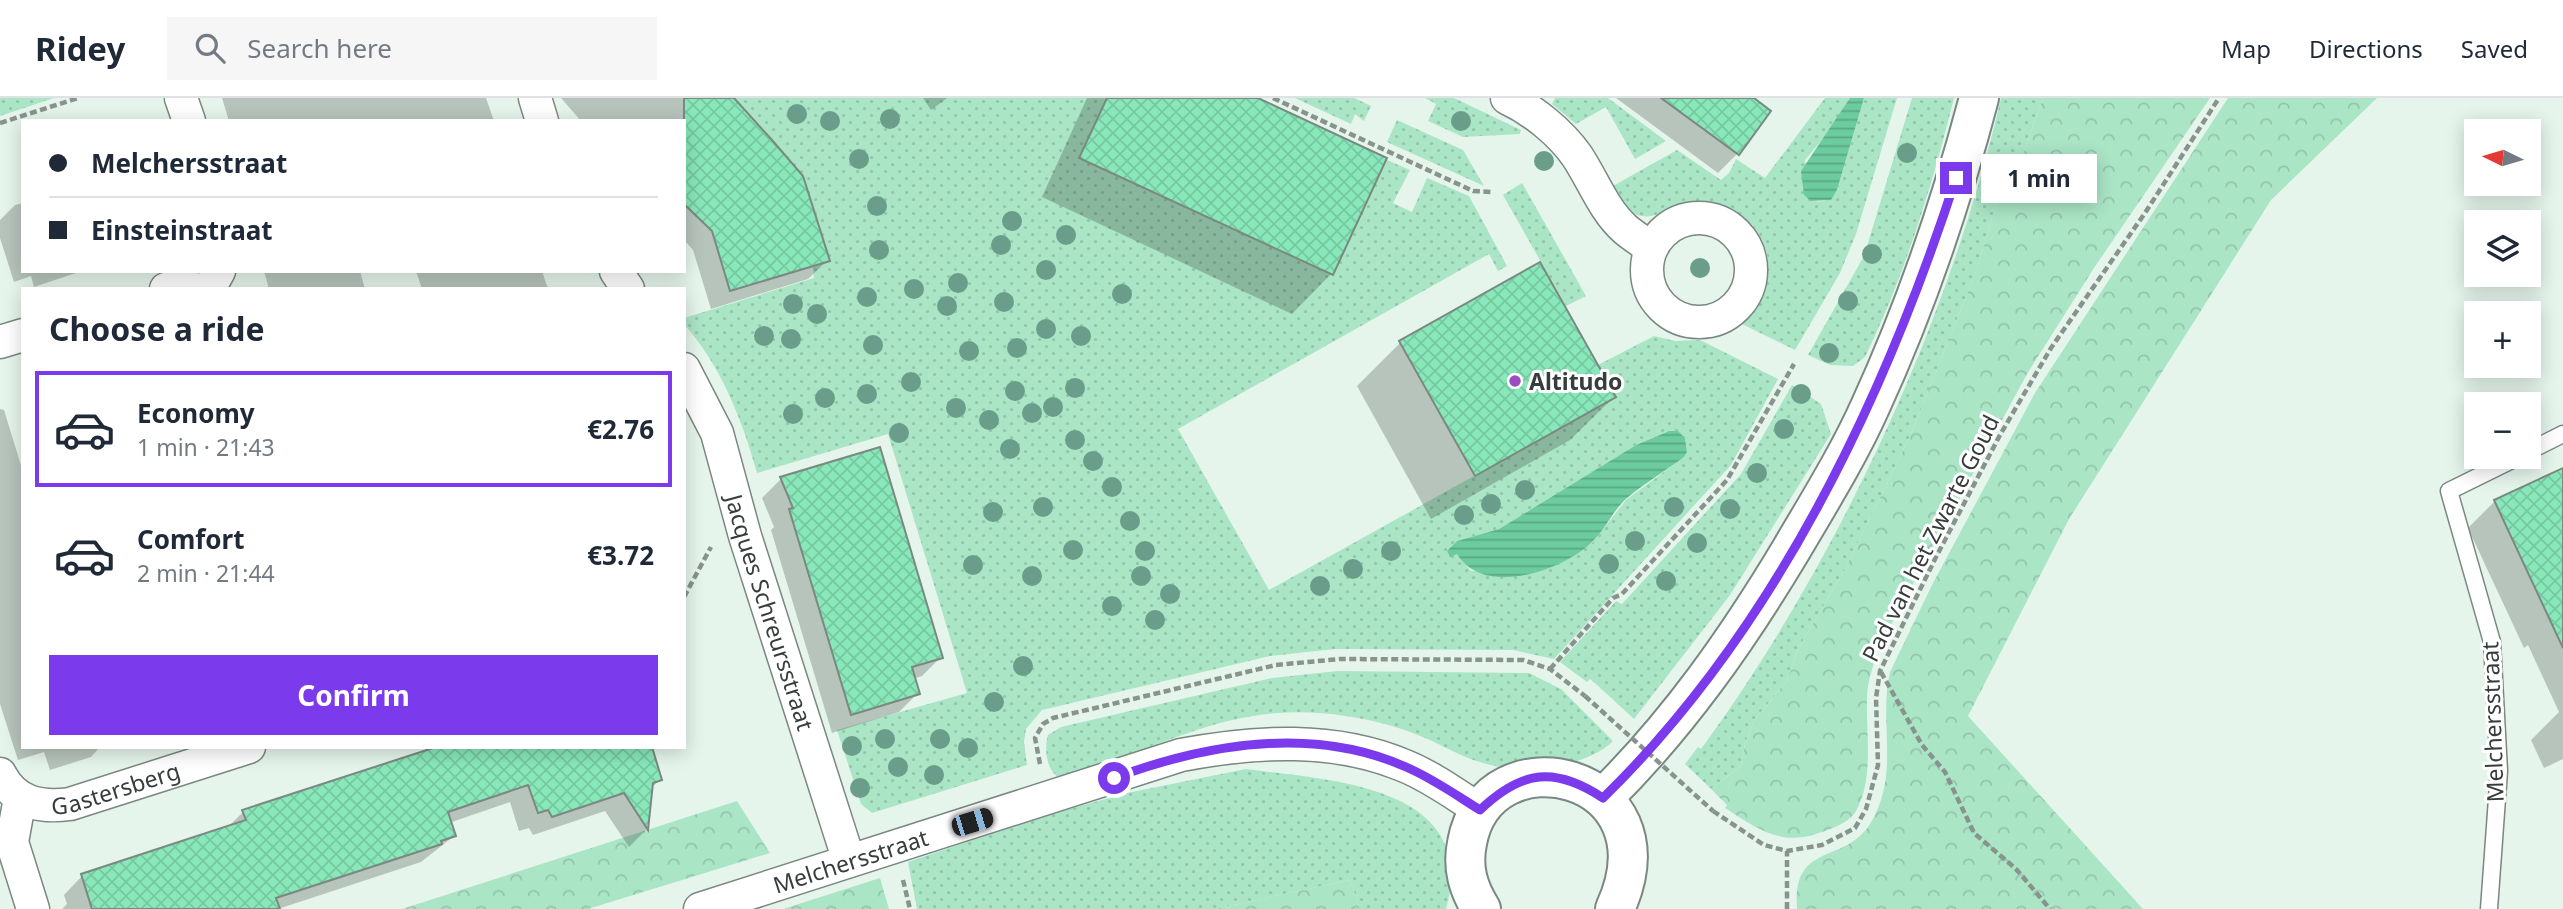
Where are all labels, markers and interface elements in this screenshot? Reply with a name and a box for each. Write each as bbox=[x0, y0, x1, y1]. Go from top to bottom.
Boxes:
search box bbox=[167, 17, 657, 80]
text: Ridey bbox=[35, 26, 125, 71]
icon: search bbox=[191, 29, 229, 67]
text: Search here bbox=[247, 30, 392, 66]
text: Map bbox=[2221, 32, 2271, 65]
text: Directions bbox=[2309, 32, 2423, 65]
text: Saved bbox=[2461, 32, 2528, 65]
north arrow bbox=[2464, 119, 2541, 196]
map controls bbox=[2464, 119, 2541, 469]
text: Melchersstraat bbox=[91, 145, 287, 181]
callout: 1 min bbox=[1980, 154, 2096, 202]
route end bbox=[1940, 162, 1972, 194]
text: 1 min bbox=[2007, 162, 2071, 194]
button: layers bbox=[2464, 210, 2541, 287]
text: Einsteinstraat bbox=[91, 212, 273, 248]
button: + bbox=[2464, 301, 2541, 378]
text: Choose a ride bbox=[49, 307, 265, 350]
place label: Altitudo bbox=[1529, 365, 1622, 397]
marker: Altitudo bbox=[1507, 373, 1523, 389]
button: − bbox=[2464, 392, 2541, 469]
text: Economy bbox=[137, 395, 255, 431]
icon: car bbox=[53, 398, 116, 461]
street label: Pad van het Zwarte Goud bbox=[1854, 409, 2006, 667]
text: €2.76 bbox=[587, 411, 654, 447]
text: 1 min · 21:43 bbox=[137, 431, 275, 463]
street label: Jacques Schreursstraat bbox=[718, 489, 822, 734]
text: Comfort bbox=[137, 521, 245, 557]
icon: car bbox=[53, 524, 116, 587]
text: €3.72 bbox=[587, 537, 654, 573]
text: 2 min · 21:44 bbox=[137, 557, 275, 589]
street label: Melchersstraat bbox=[2473, 641, 2511, 803]
button: Confirm bbox=[49, 655, 658, 735]
street label: Gastersberg bbox=[50, 754, 184, 821]
route start bbox=[1098, 762, 1130, 794]
car bbox=[949, 806, 996, 838]
street label: Melchersstraat bbox=[769, 821, 932, 901]

